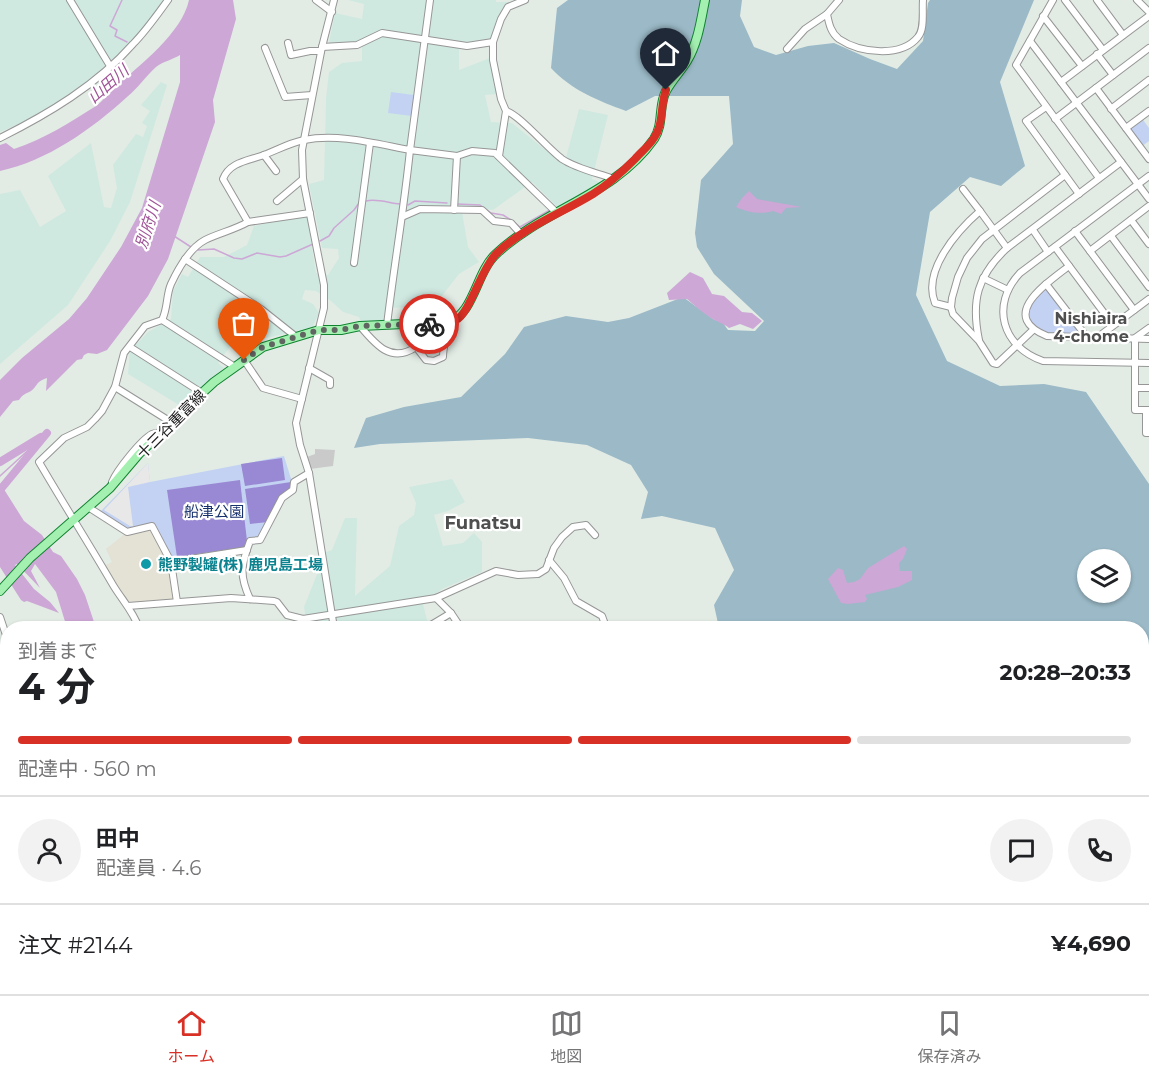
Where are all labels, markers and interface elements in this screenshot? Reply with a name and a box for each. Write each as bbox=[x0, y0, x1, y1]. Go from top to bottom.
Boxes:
pin bbox=[640, 28, 691, 90]
icon: home bbox=[649, 37, 682, 70]
water label: 山田川 bbox=[84, 60, 134, 107]
water label: 別府川 bbox=[132, 197, 165, 251]
courier bbox=[399, 294, 459, 354]
pin bbox=[218, 298, 269, 360]
icon: bag bbox=[227, 307, 260, 340]
icon: bike bbox=[413, 308, 446, 341]
district label: Nishiaira 4-chome bbox=[1053, 309, 1129, 346]
street label: 十三谷重富線 bbox=[132, 385, 210, 463]
park label: 船津公園 bbox=[184, 502, 244, 521]
district label: Funatsu bbox=[445, 512, 521, 534]
map controls bbox=[1077, 549, 1131, 603]
button: layers bbox=[1077, 549, 1131, 603]
place label: 熊野製罐(株) 鹿児島工場 bbox=[158, 555, 323, 574]
marker: 熊野製罐(株) 鹿児島工場 bbox=[139, 557, 153, 571]
text: 到着まで bbox=[18, 639, 98, 663]
text: 20:28–20:33 bbox=[1000, 659, 1131, 686]
text: 4 分 bbox=[18, 662, 95, 710]
text: 配達中 · 560 m bbox=[18, 757, 157, 781]
button: person bbox=[18, 819, 81, 882]
button: chat bbox=[990, 819, 1053, 882]
button: phone bbox=[1068, 819, 1131, 882]
text: 田中 bbox=[96, 825, 140, 852]
text: 配達員 · 4.6 bbox=[96, 856, 201, 880]
text: ¥4,690 bbox=[1051, 930, 1131, 957]
text: 注文 #2144 bbox=[18, 932, 133, 959]
tab: ホーム bbox=[167, 1007, 215, 1067]
tab: 地図 bbox=[550, 1007, 583, 1067]
tab: 保存済み bbox=[918, 1007, 982, 1067]

